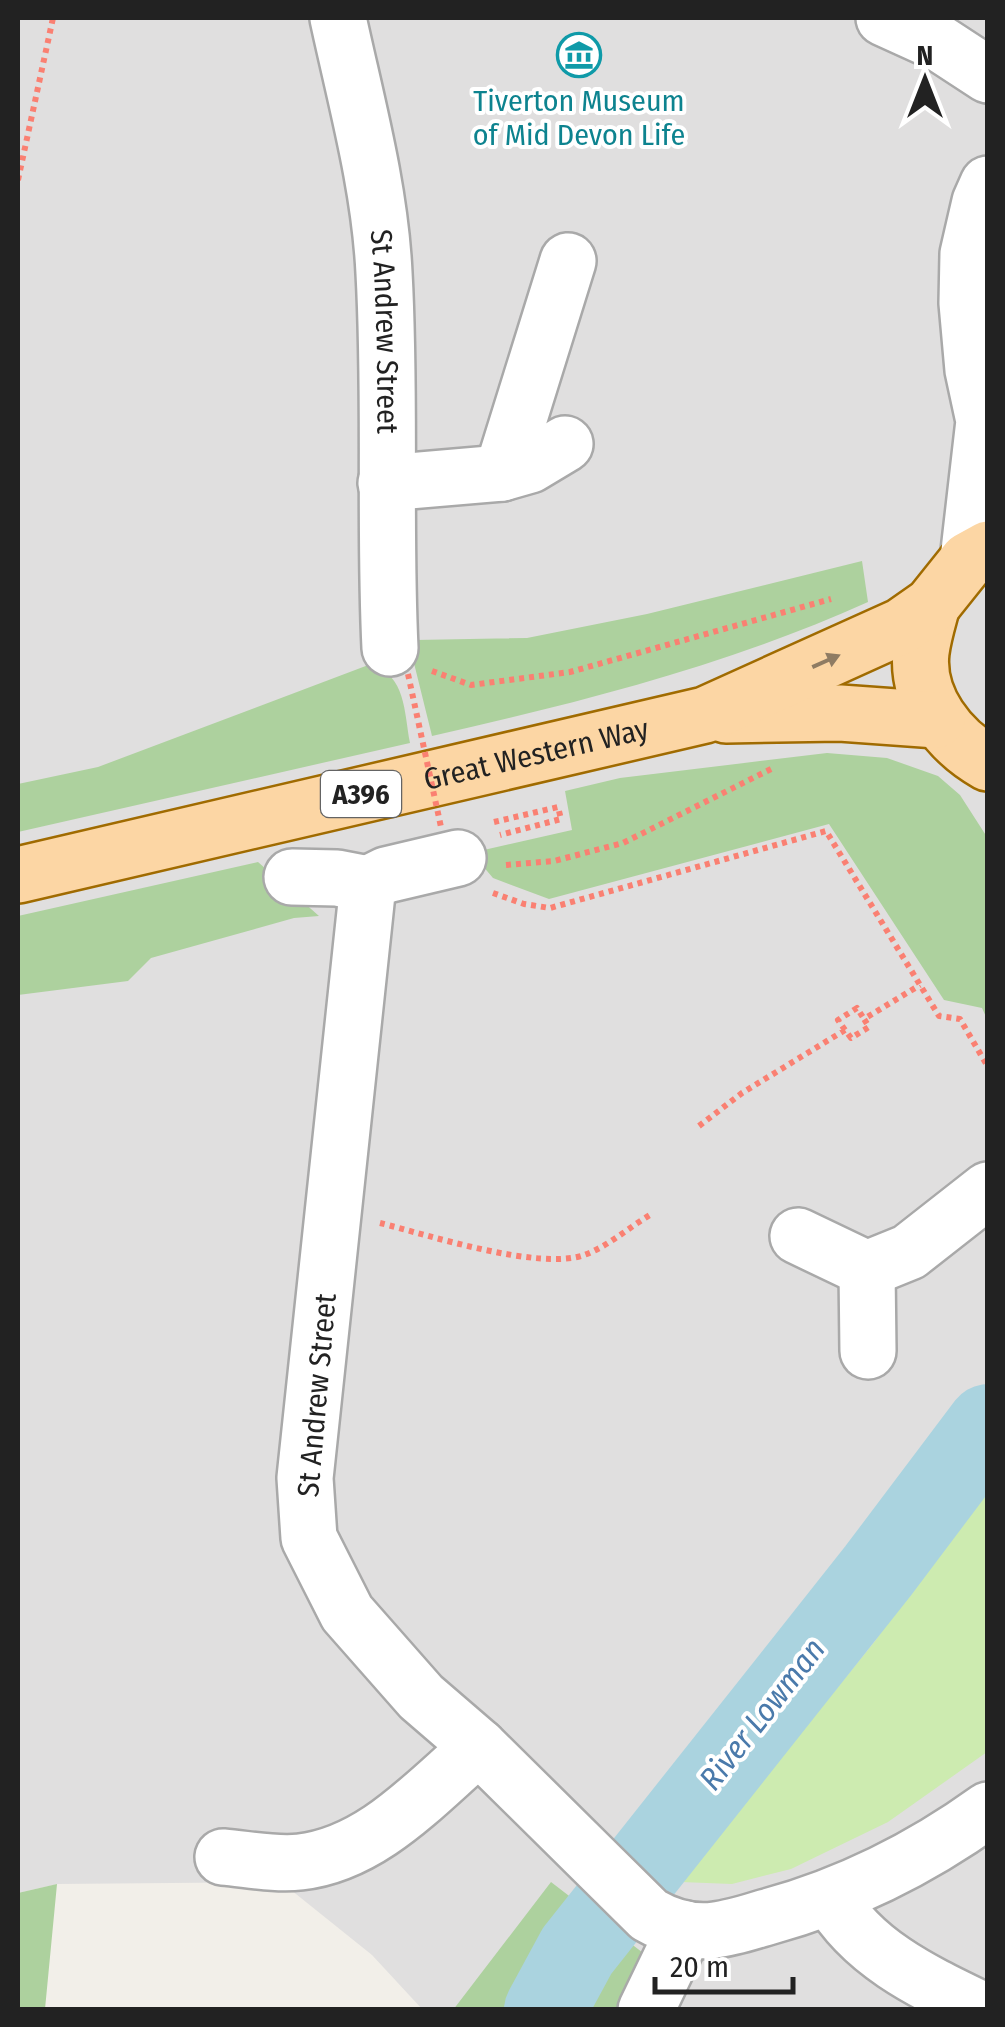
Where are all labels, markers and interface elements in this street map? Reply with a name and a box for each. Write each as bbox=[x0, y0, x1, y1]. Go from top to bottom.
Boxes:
north arrow bbox=[875, 30, 975, 130]
museum icon: Tiverton Museum of Mid Devon Life bbox=[556, 32, 602, 78]
text: N bbox=[917, 39, 933, 72]
place label: Tiverton Museum of Mid Devon Life bbox=[473, 83, 685, 153]
street label: St Andrew Street bbox=[363, 228, 405, 434]
one-way arrow bbox=[811, 653, 841, 669]
street label: Great Western Way bbox=[420, 711, 653, 798]
road number: A396 bbox=[321, 771, 401, 817]
street label: St Andrew Street bbox=[290, 1291, 344, 1498]
water label: River Lowman bbox=[691, 1631, 833, 1797]
scale bar bbox=[655, 1932, 792, 1994]
text: 20 m bbox=[670, 1949, 729, 1985]

